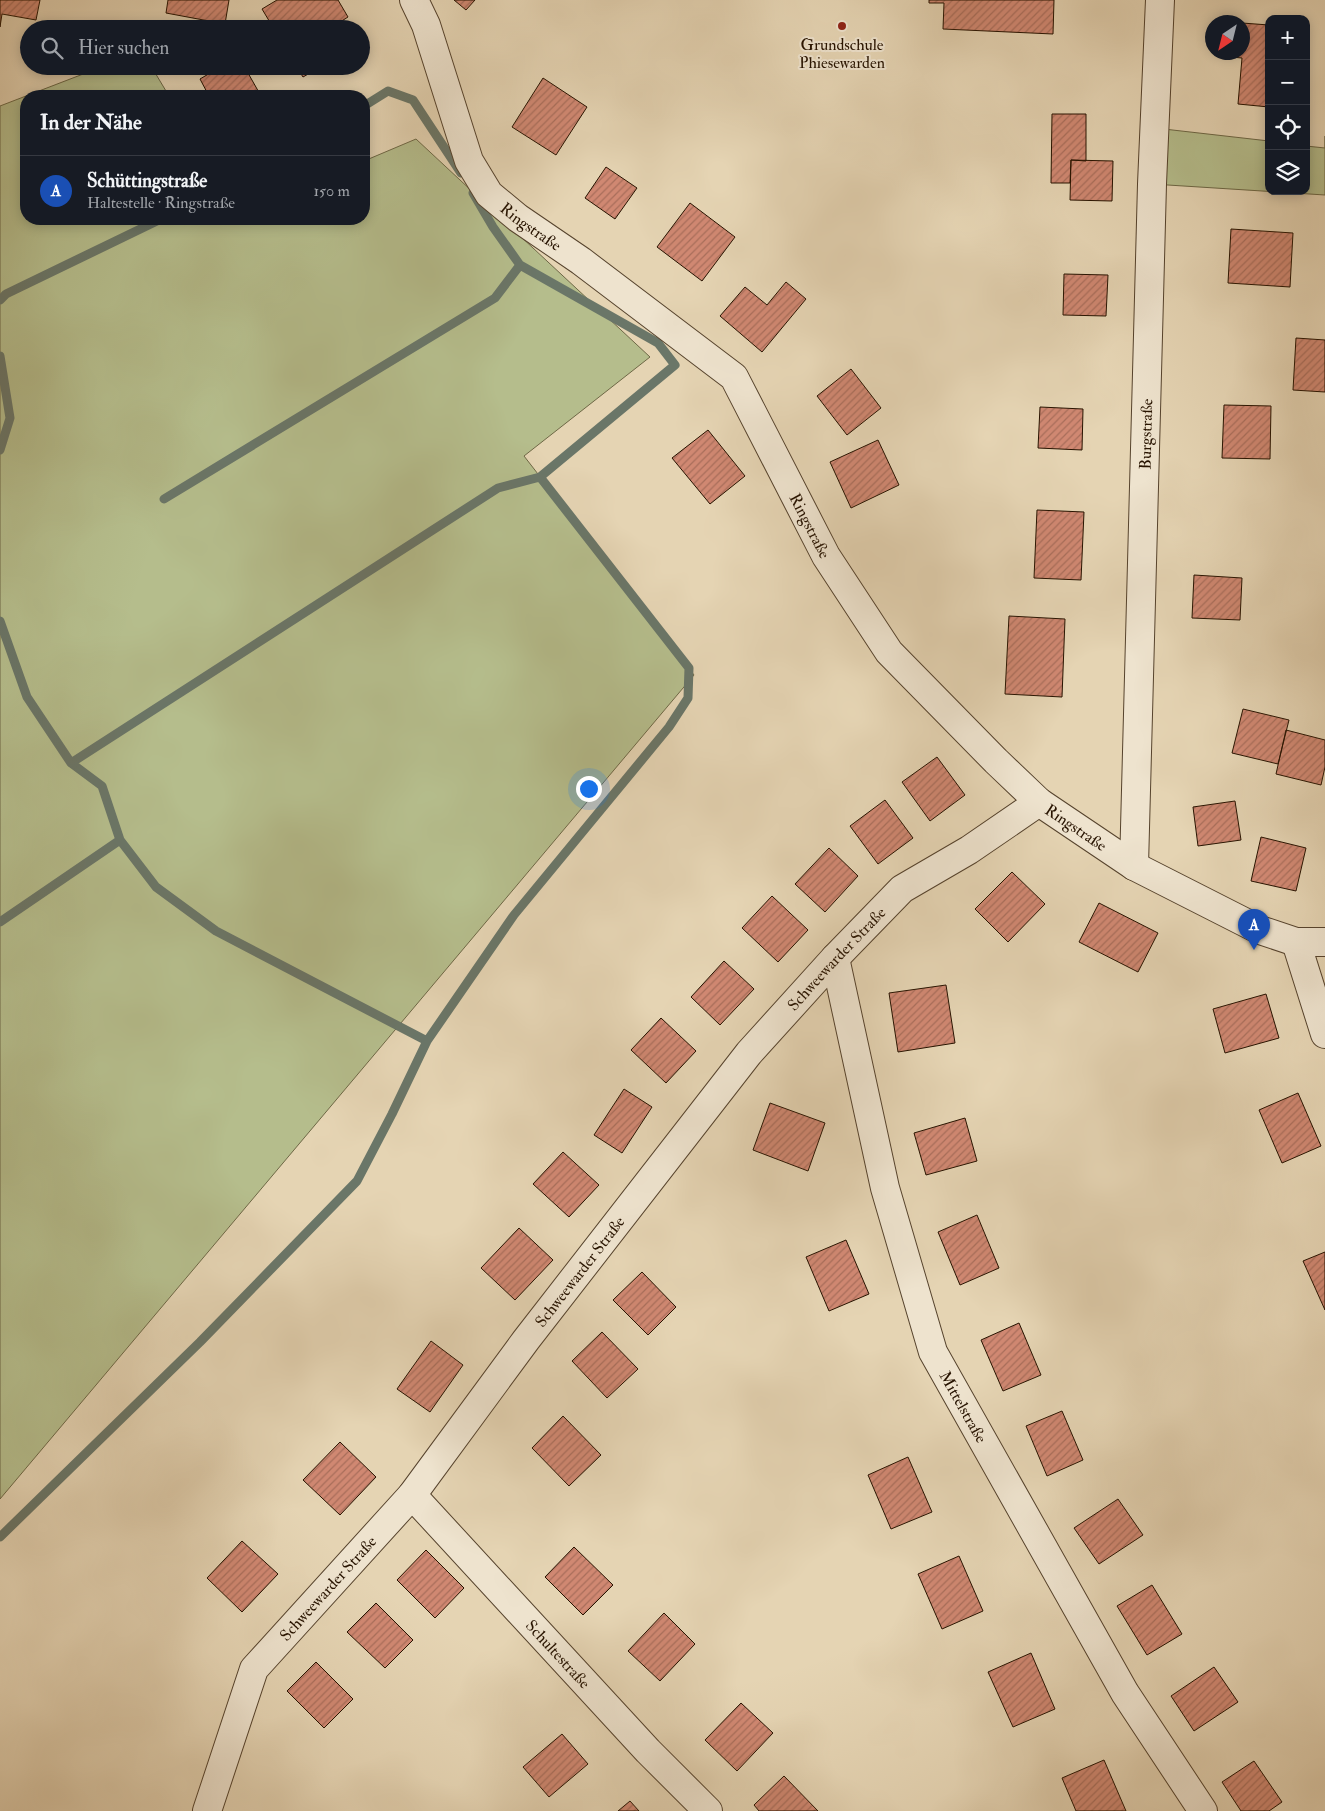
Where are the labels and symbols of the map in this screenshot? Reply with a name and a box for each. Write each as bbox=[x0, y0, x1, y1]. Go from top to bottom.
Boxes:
north arrow bbox=[1205, 15, 1250, 60]
marker: Grundschule Phiesewarden bbox=[836, 20, 848, 32]
place label: Grundschule Phiesewarden bbox=[799, 35, 885, 73]
street label: Ringstraße bbox=[496, 198, 565, 256]
street label: Burgstraße bbox=[1135, 398, 1157, 470]
street label: Ringstraße bbox=[785, 490, 835, 562]
your location bbox=[576, 776, 602, 802]
street label: Ringstraße bbox=[1041, 800, 1111, 856]
street label: Schweewarder Straße bbox=[783, 903, 890, 1015]
pin: A bbox=[1238, 909, 1270, 950]
street label: Schweewarder Straße bbox=[531, 1212, 630, 1331]
street label: Mittelstraße bbox=[935, 1368, 991, 1447]
street label: Schweewarder Straße bbox=[276, 1532, 381, 1645]
street label: Schultestraße bbox=[521, 1616, 595, 1693]

